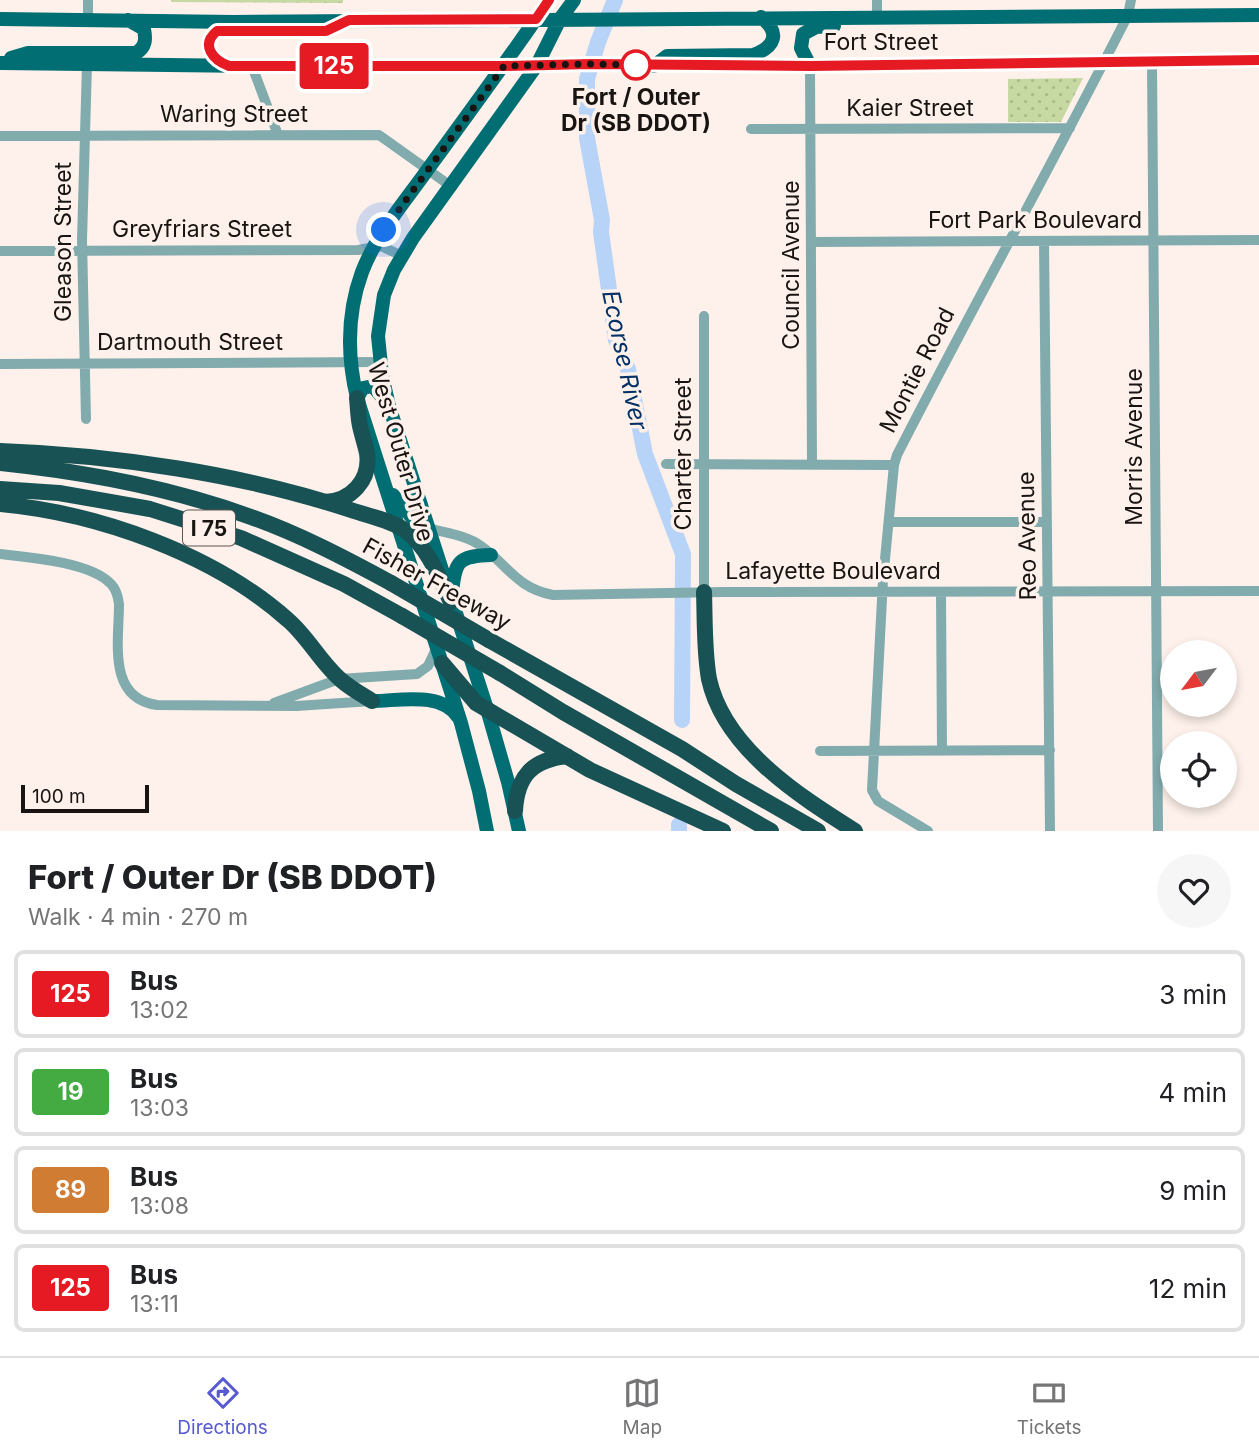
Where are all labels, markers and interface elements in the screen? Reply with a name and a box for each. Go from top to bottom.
street label: Fort Street [824,28,939,56]
line badge: 125 [294,43,374,89]
marker: Fort / Outer Dr (SB DDOT) [621,50,651,80]
text: 125 [314,51,354,80]
place label: Fort / Outer Dr (SB DDOT) [561,83,711,137]
street label: Kaier Street [846,94,974,122]
street label: Waring Street [160,100,309,128]
street label: Gleason Street [49,161,77,322]
street label: Council Avenue [777,180,805,350]
street label: Fort Park Boulevard [928,206,1142,234]
your location [366,212,401,247]
street label: Greyfriars Street [112,215,292,243]
water label: Ecorse River [596,288,654,433]
street label: Montie Road [874,303,960,437]
street label: Dartmouth Street [97,328,284,356]
street label: West Outer Drive [362,359,440,545]
street label: Morris Avenue [1120,368,1148,526]
street label: Charter Street [669,377,697,531]
street label: Reo Avenue [1012,471,1042,601]
road number: I 75 [183,510,235,546]
street label: Fisher Freeway [358,532,516,636]
street label: Lafayette Boulevard [725,557,941,585]
north arrow [1160,640,1237,718]
map controls [1160,640,1237,808]
button: locate [1160,731,1237,808]
scale bar [21,782,149,814]
text: 100 m [32,785,86,808]
button: heart [1157,854,1231,928]
text: Fort / Outer Dr (SB DDOT) [28,857,437,897]
text: Walk · 4 min · 270 m [28,903,248,931]
text: Bus [130,965,178,996]
text: 125 [50,979,91,1008]
text: 3 min [1159,979,1227,1010]
text: 13:02 [130,996,189,1024]
text: Bus [130,1063,178,1094]
text: 19 [58,1077,83,1106]
text: 4 min [1158,1077,1227,1108]
text: 13:03 [130,1094,189,1122]
text: Bus [130,1161,178,1192]
text: 89 [55,1175,86,1204]
text: 9 min [1159,1175,1227,1206]
text: 13:08 [130,1192,189,1220]
text: Bus [130,1259,178,1290]
text: 125 [50,1273,91,1302]
text: 12 min [1149,1273,1227,1304]
text: 13:11 [130,1290,179,1318]
tab: Directions [177,1374,268,1439]
tab: Map [623,1374,662,1439]
tab: Tickets [1017,1374,1082,1439]

